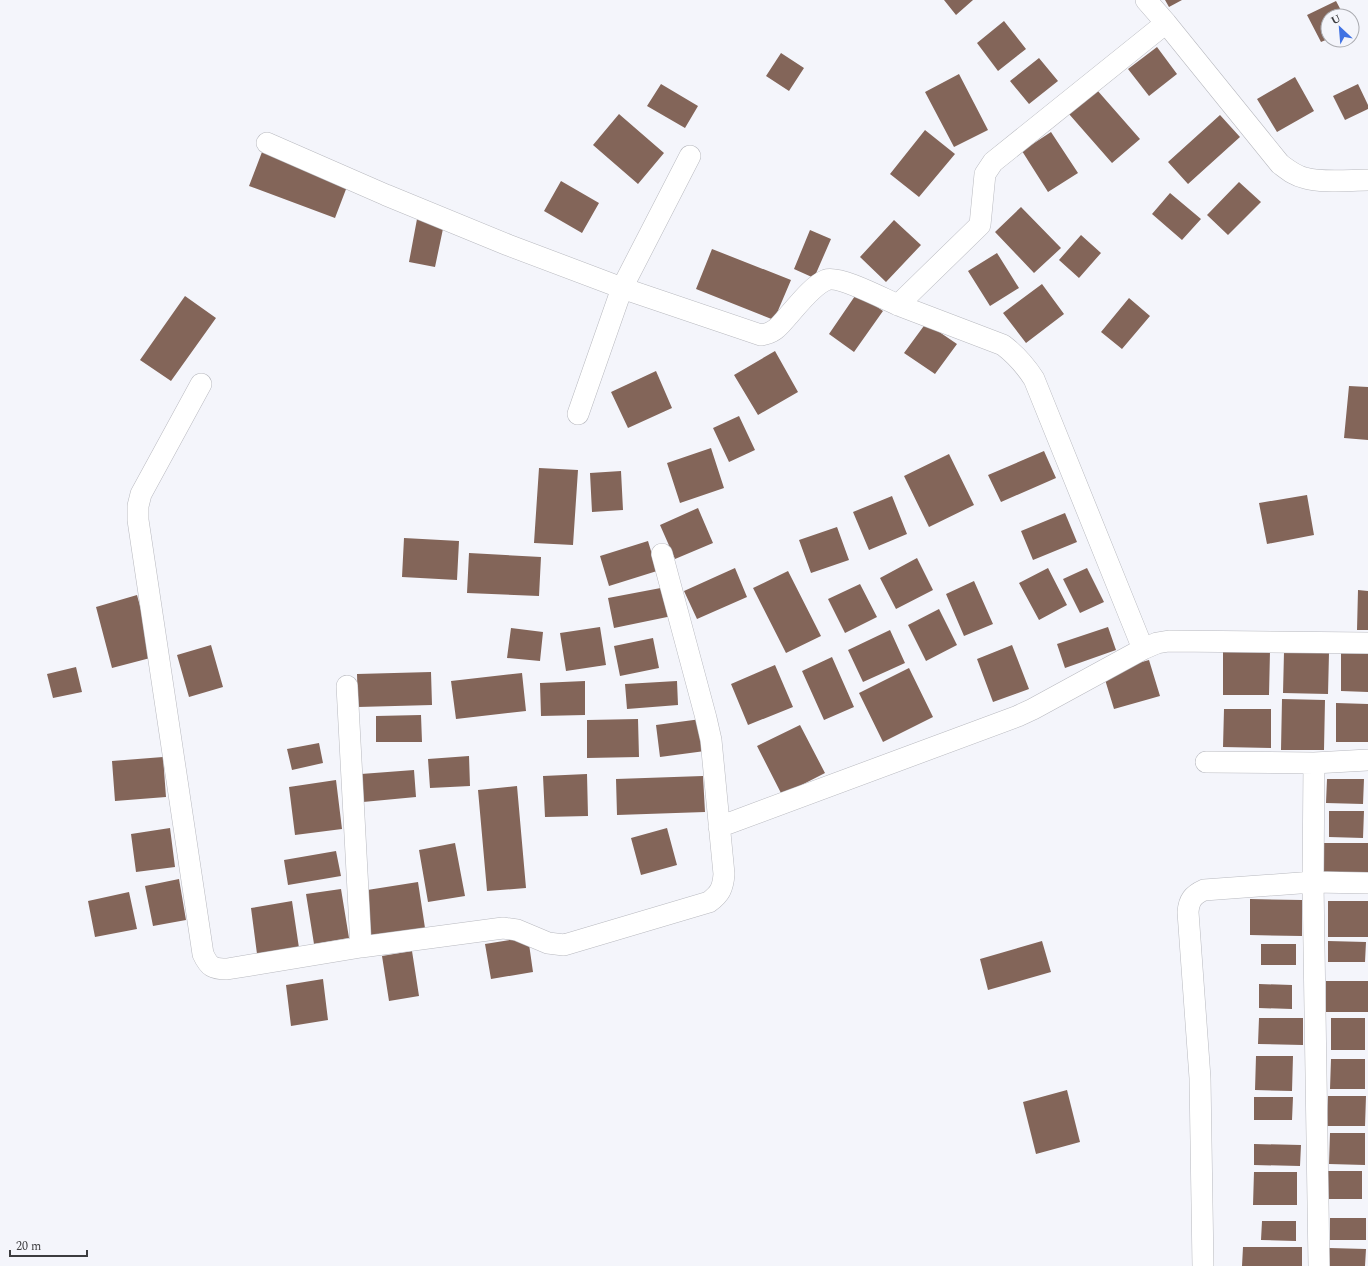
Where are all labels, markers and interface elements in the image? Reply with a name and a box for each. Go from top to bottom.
north arrow [1320,8,1360,48]
text: U [1328,10,1344,29]
scale bar [10,1232,87,1258]
text: 20 m [16,1237,41,1256]

